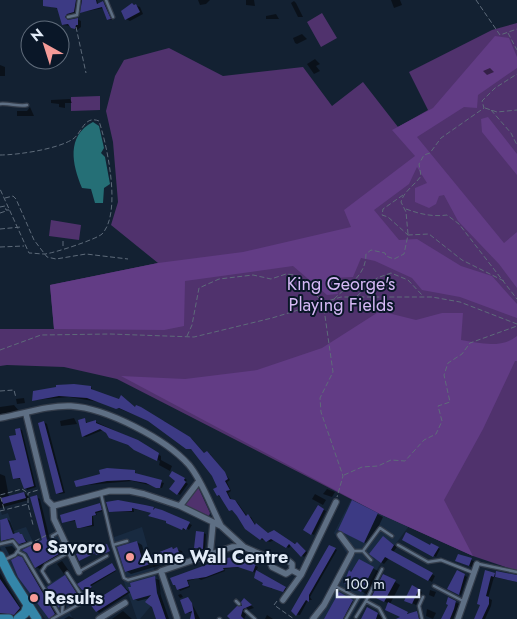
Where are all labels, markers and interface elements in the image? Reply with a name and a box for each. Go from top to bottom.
north arrow [20,20,70,70]
text: N [26,24,47,46]
park label: King George's Playing Fields [287,271,395,318]
place label: Savoro [47,534,106,560]
marker: Savoro [31,541,43,553]
place label: Anne Wall Centre [139,544,288,570]
marker: Anne Wall Centre [124,551,136,563]
scale bar [337,566,420,598]
text: 100 m [344,573,385,595]
place label: Results [44,585,103,611]
marker: Results [28,592,40,604]

